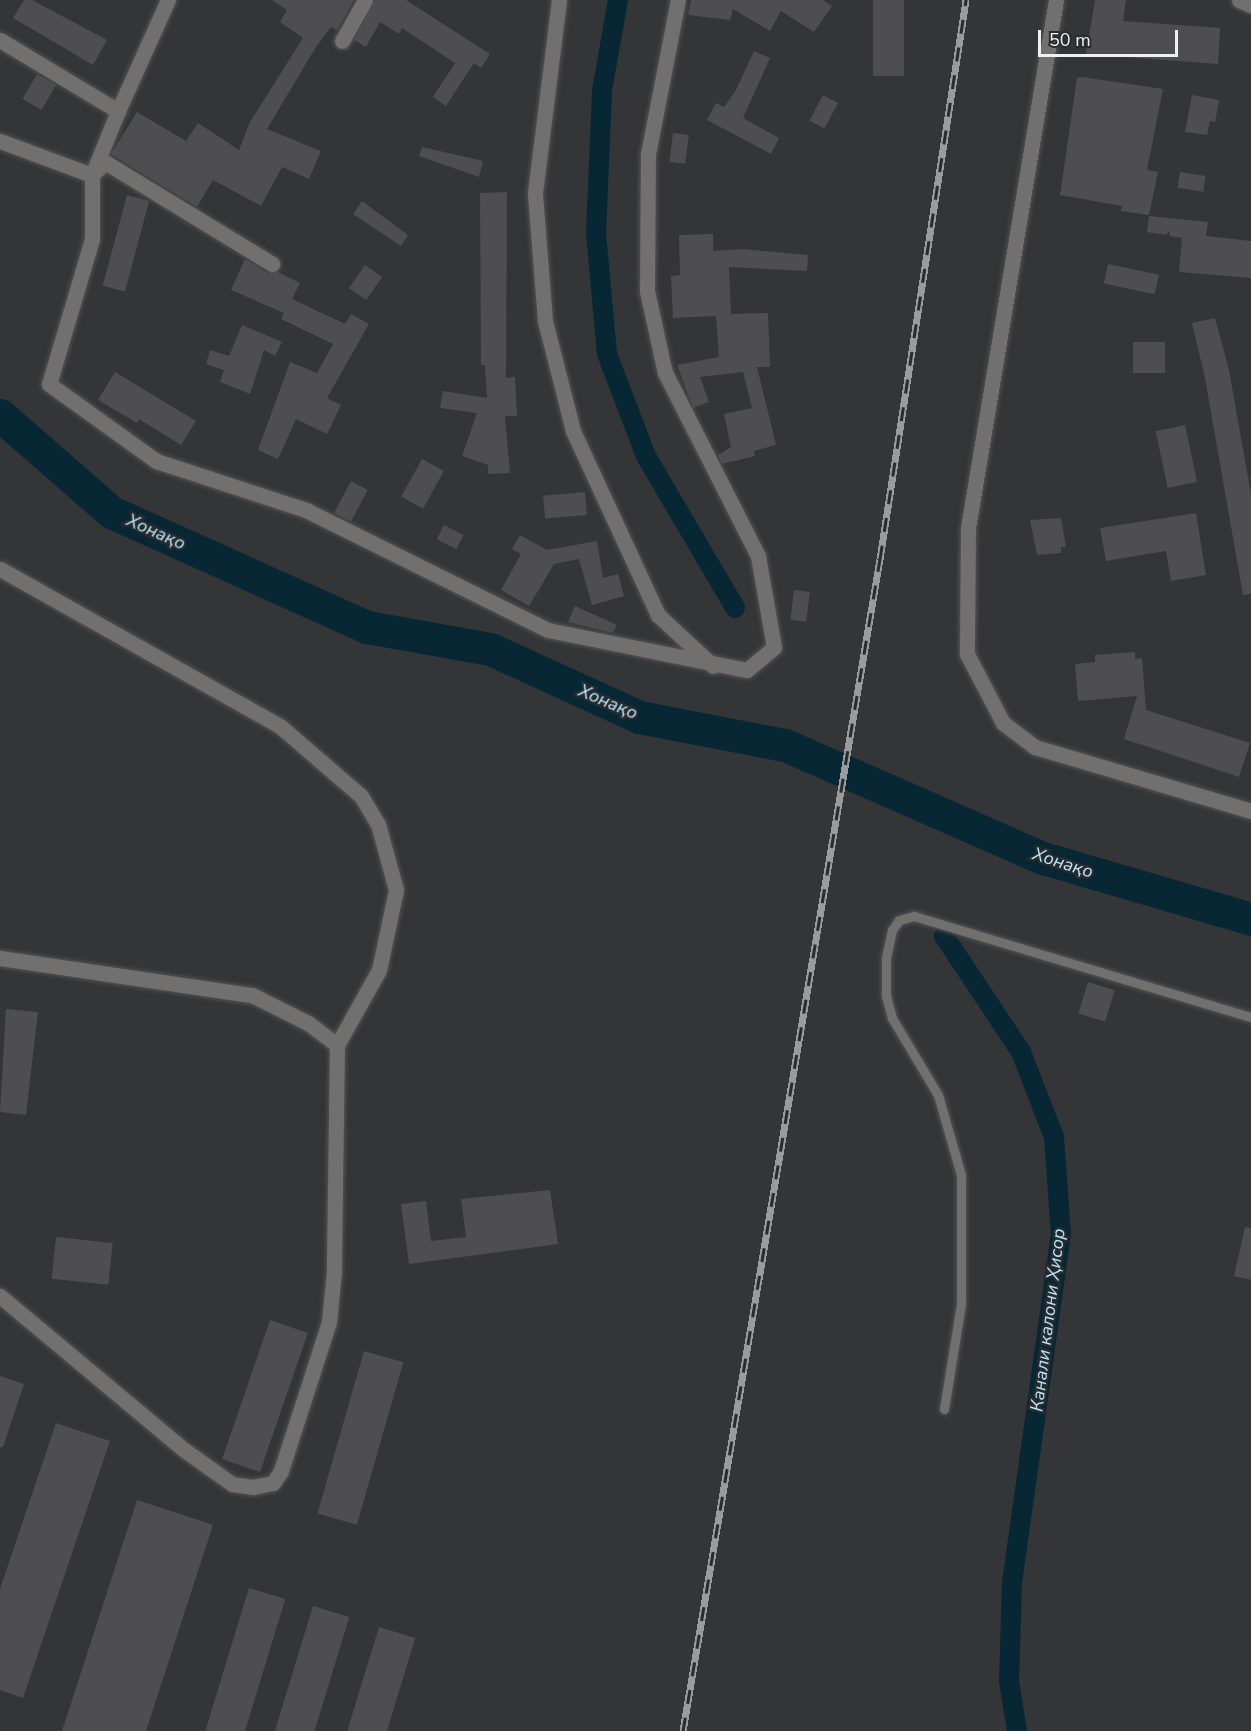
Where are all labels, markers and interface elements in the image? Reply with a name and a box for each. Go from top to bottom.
scale bar [1041,18,1180,56]
text: 50 m [1049,28,1091,52]
water label: Хонақо [123,509,189,555]
water label: Хонақо [575,680,641,724]
water label: Хонақо [1030,843,1096,883]
water label: Канали калони Ҳисор [1026,1227,1070,1413]

